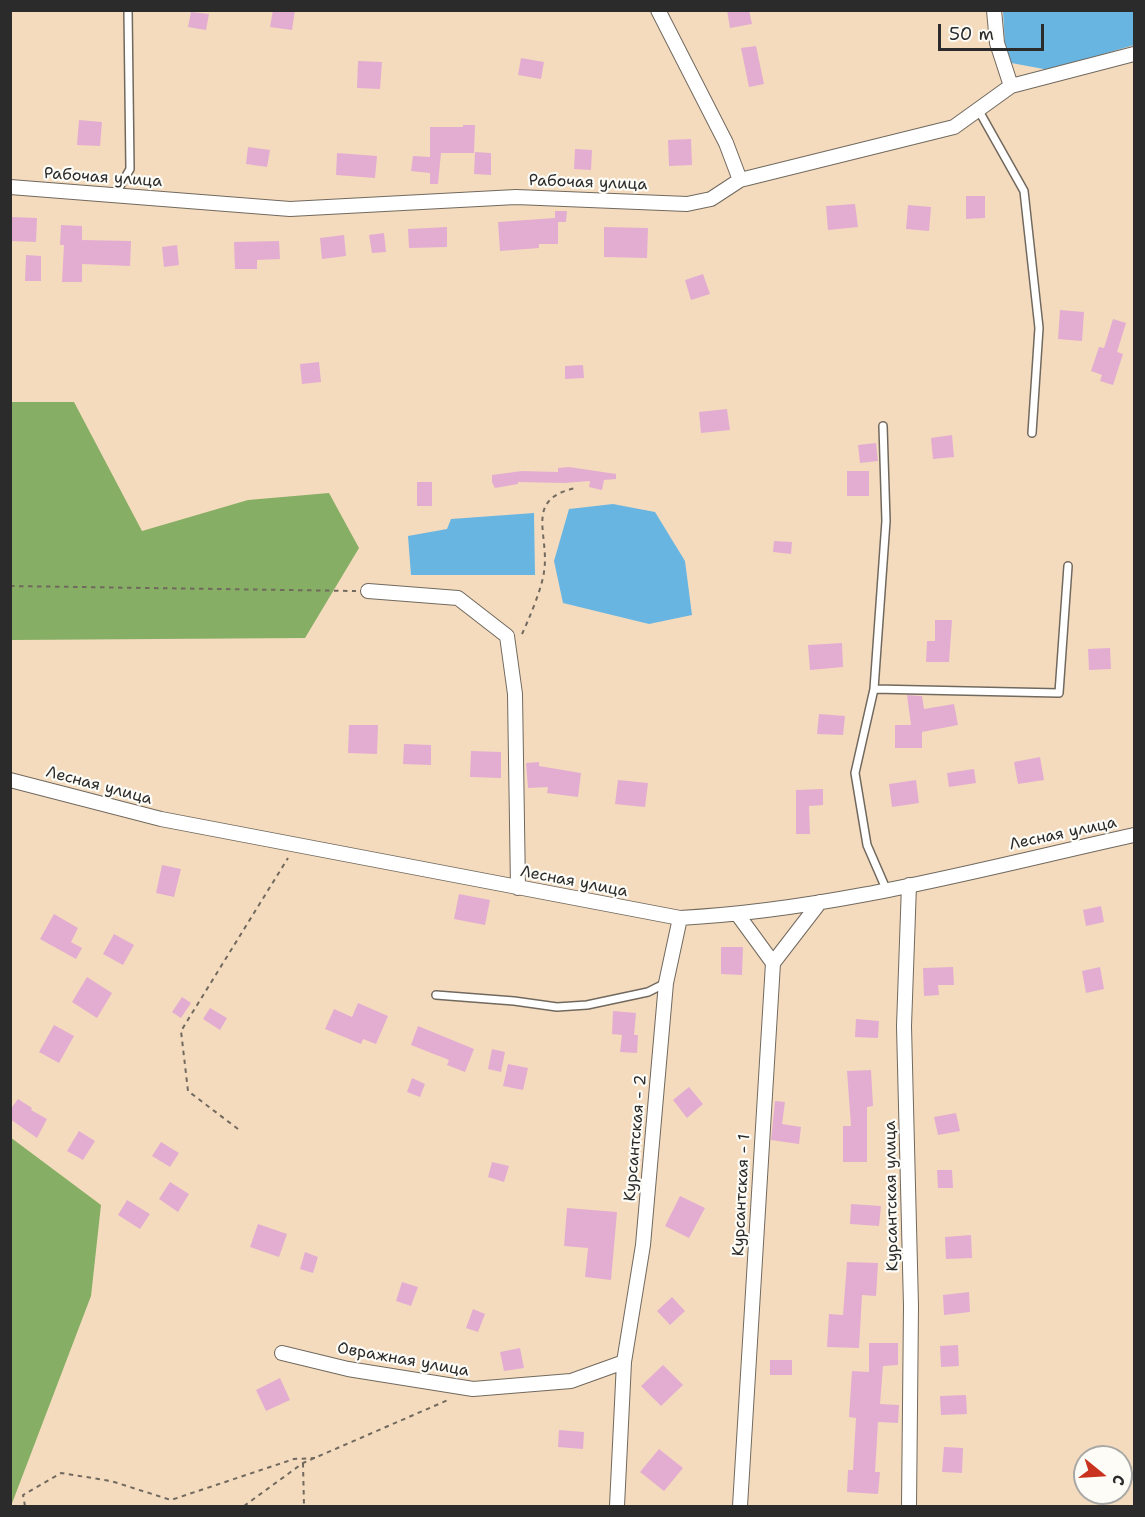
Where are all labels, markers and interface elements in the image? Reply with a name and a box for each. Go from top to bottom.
scale bar [941,12,1048,50]
text: 50 m [949,22,994,46]
street label: Рабочая улица [43,164,163,192]
street label: Рабочая улица [528,171,648,195]
street label: Лесная улица [44,763,154,809]
street label: Лесная улица [1008,813,1118,855]
street label: Лесная улица [519,862,629,902]
street label: Курсантская - 2 [621,1074,651,1202]
street label: Курсантская улица [881,1120,903,1272]
street label: Курсантская - 1 [729,1133,755,1257]
street label: Овражная улица [336,1339,470,1381]
north arrow [1073,1445,1133,1505]
text: С [1107,1472,1130,1488]

